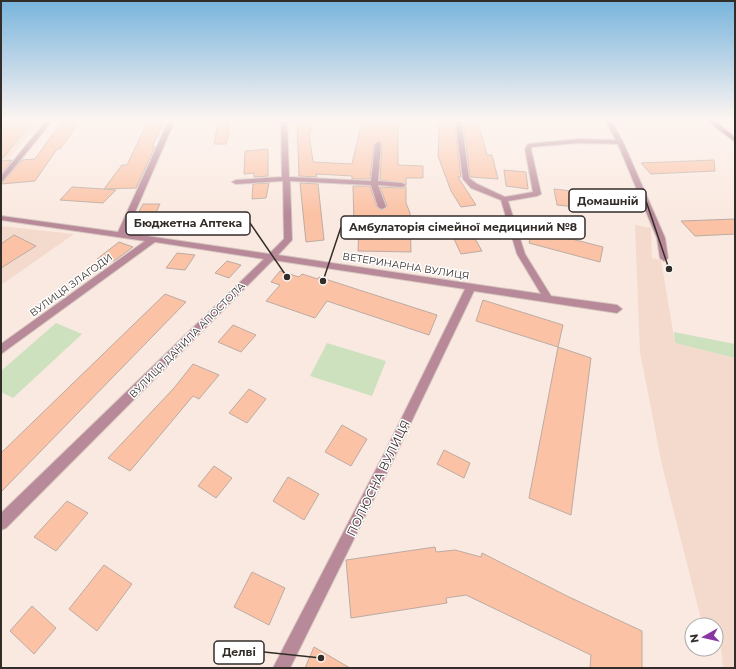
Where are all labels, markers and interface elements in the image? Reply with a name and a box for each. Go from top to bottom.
callout: Домашній [569,189,646,212]
text: Домашній [577,194,639,208]
callout: Бюджетна Аптека [126,212,250,235]
text: Бюджетна Аптека [134,216,242,230]
callout: Амбулаторія сімейної медициний №8 [341,216,585,239]
text: Амбулаторія сімейної медициний №8 [349,220,577,234]
street label: ВЕТЕРИНАРНА ВУЛИЦЯ [342,250,470,282]
street label: ВУЛИЦЯ ЗЛАГОДИ [27,251,115,319]
street label: ВУЛИЦЯ ДАНИЛА АПОСТОЛА [126,279,248,401]
street label: ПОЛЮСНА ВУЛИЦЯ [343,417,413,539]
north arrow [684,617,724,657]
text: N [687,633,702,644]
callout: Делві [214,641,264,664]
text: Делві [222,645,256,659]

